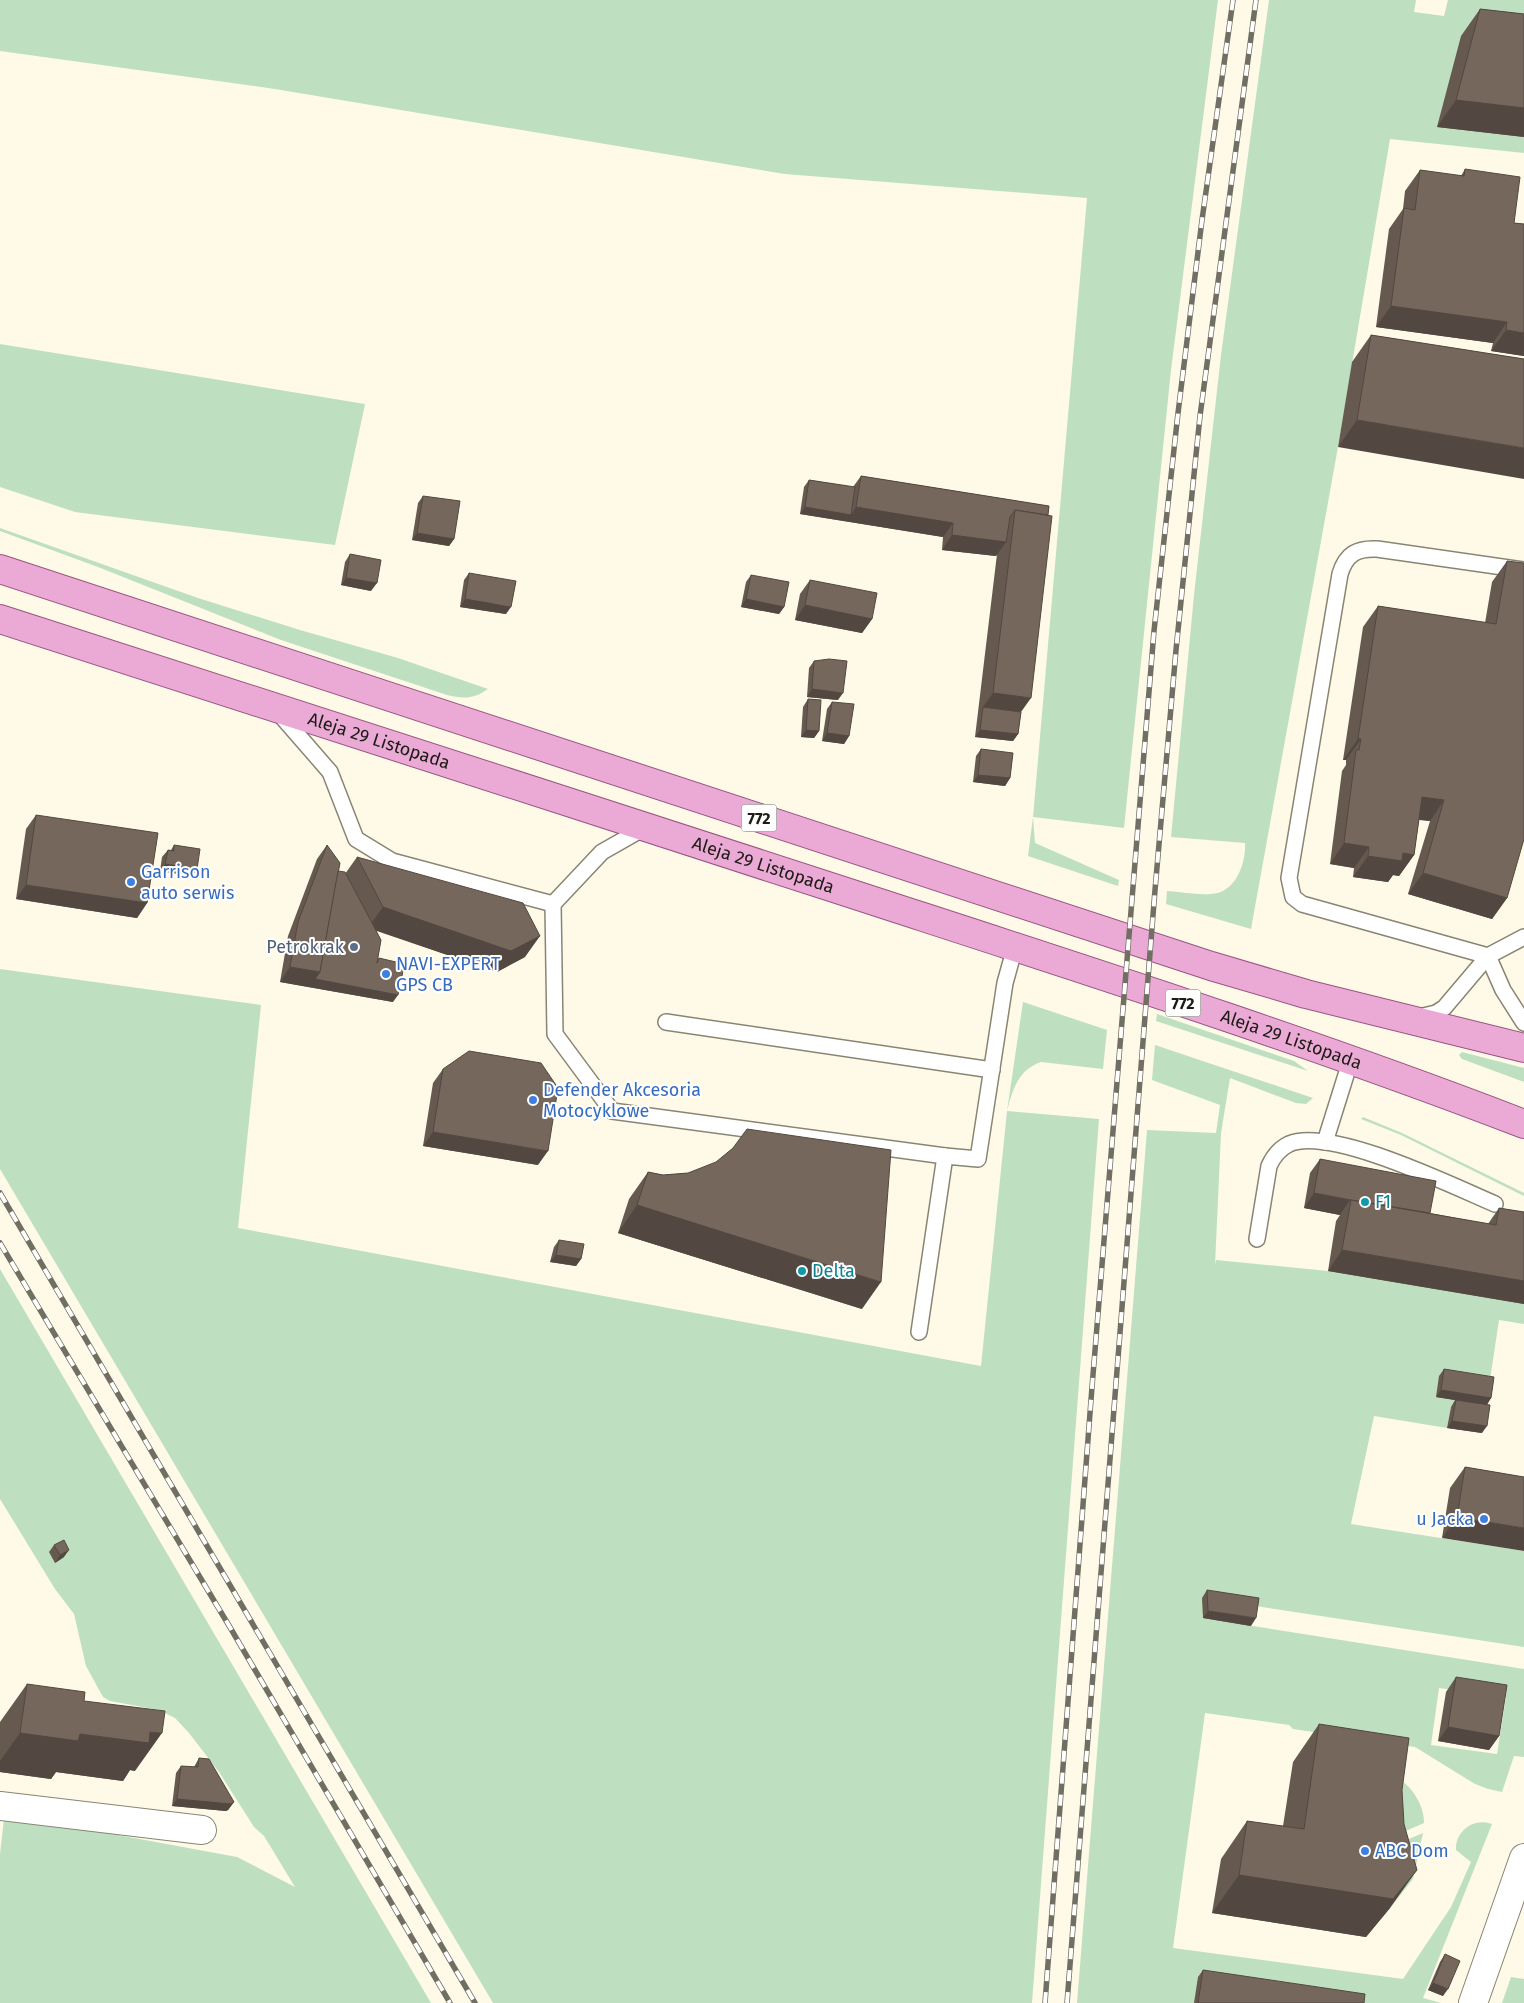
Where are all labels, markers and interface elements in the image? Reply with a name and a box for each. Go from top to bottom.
street label: Aleja 29 Listopada [305,708,453,774]
road number: 772 [742,804,776,831]
street label: Aleja 29 Listopada [689,832,837,898]
place label: Garrison auto serwis [141,861,234,904]
marker: Garrison auto serwis [125,876,137,888]
place label: Petrokrak [266,936,345,958]
marker: Petrokrak [348,941,360,953]
place label: NAVI-EXPERT GPS CB [396,953,501,996]
marker: NAVI-EXPERT GPS CB [380,968,392,980]
road number: 772 [1166,990,1200,1016]
street label: Aleja 29 Listopada [1218,1005,1365,1074]
place label: Defender Akcesoria Motocyklowe [543,1079,701,1122]
marker: Defender Akcesoria Motocyklowe [527,1094,539,1106]
place label: F1 [1375,1191,1391,1213]
marker: F1 [1359,1196,1371,1208]
place label: Delta [812,1260,855,1282]
marker: Delta [796,1265,808,1277]
place label: u Jacka [1416,1508,1474,1530]
marker: u Jacka [1478,1513,1490,1525]
place label: ABC Dom [1375,1840,1449,1862]
marker: ABC Dom [1359,1845,1371,1857]

